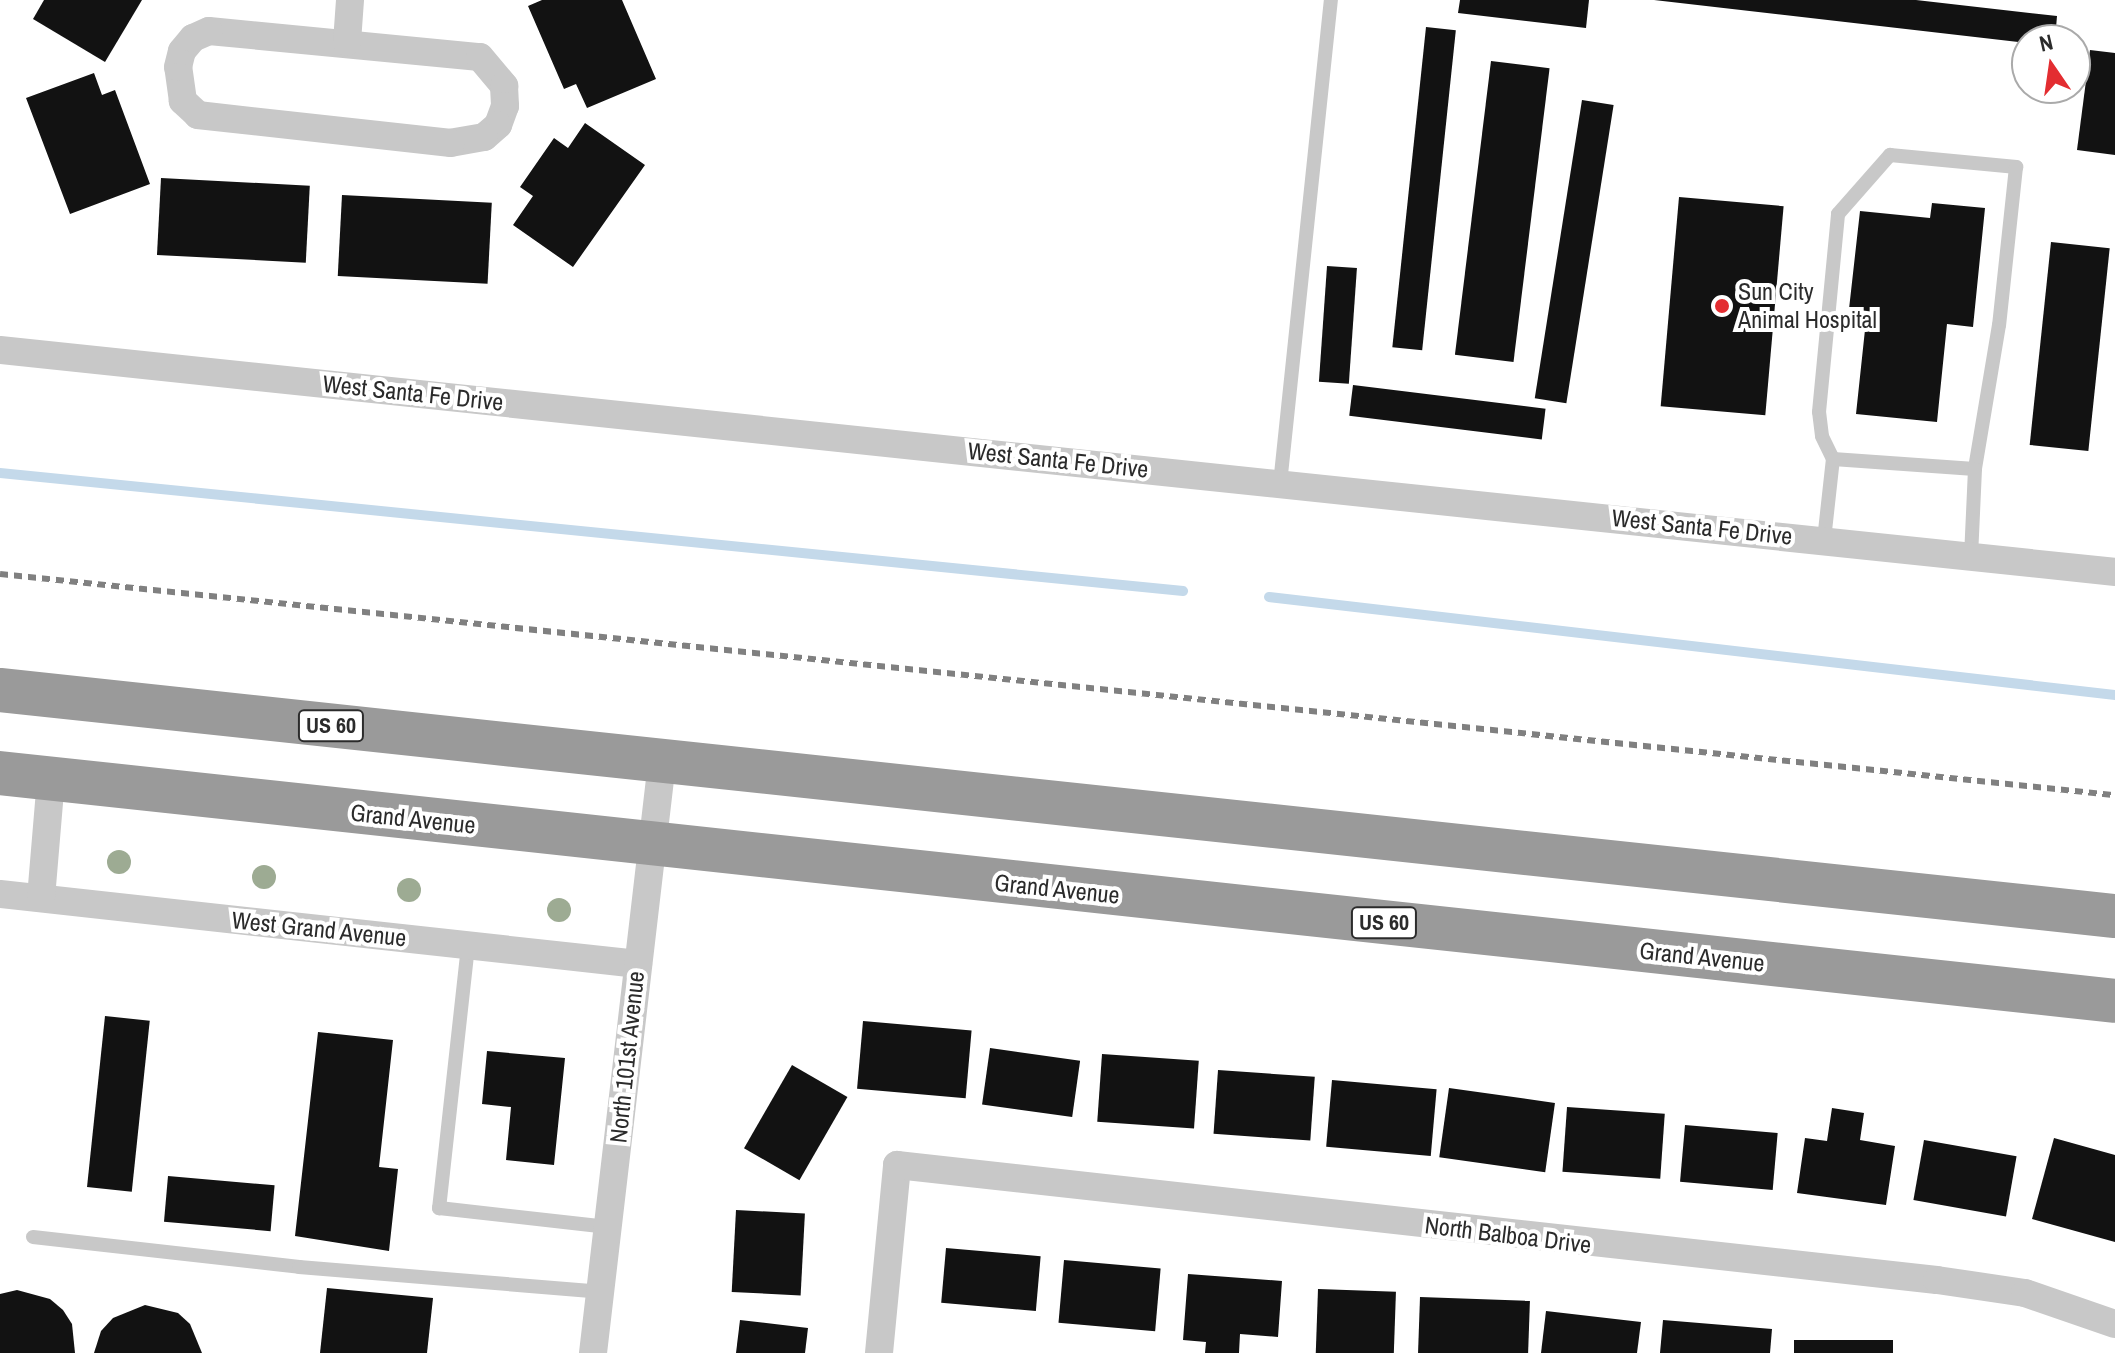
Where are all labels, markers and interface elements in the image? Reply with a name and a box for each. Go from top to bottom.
north arrow [2011,24,2091,104]
text: N [2036,26,2056,59]
place label: Sun City Animal Hospital [1738,278,1877,334]
marker: Sun City Animal Hospital [1713,297,1731,315]
street label: West Santa Fe Drive [321,369,505,417]
street label: West Santa Fe Drive [966,436,1150,484]
street label: West Santa Fe Drive [1610,503,1794,551]
road number: US 60 [297,708,365,744]
street label: Grand Avenue [349,798,477,840]
street label: Grand Avenue [993,868,1121,910]
street label: West Grand Avenue [230,905,408,953]
road number: US 60 [1350,905,1418,941]
street label: Grand Avenue [1638,936,1766,978]
street label: North 101st Avenue [604,969,650,1145]
street label: North Balboa Drive [1423,1211,1593,1259]

